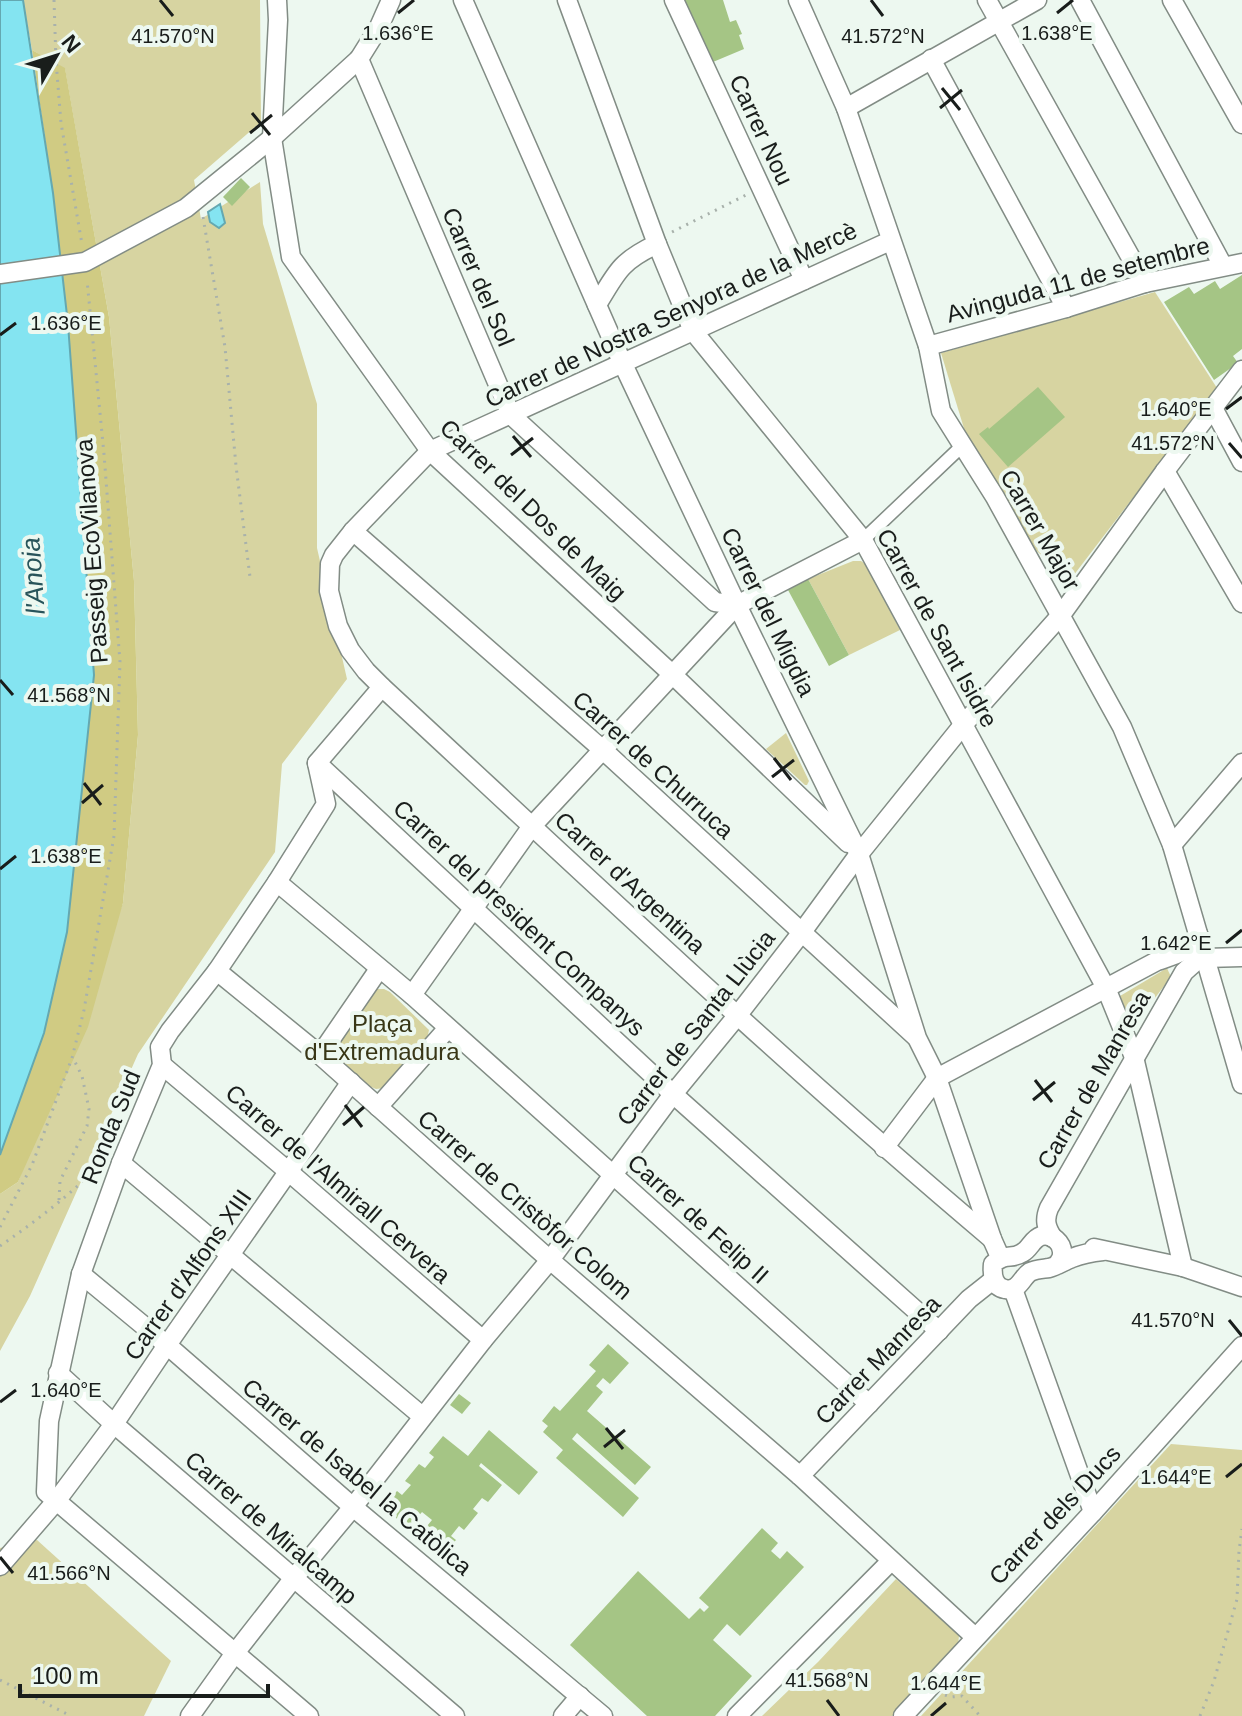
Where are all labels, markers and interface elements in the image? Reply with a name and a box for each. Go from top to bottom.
north arrow [16,16,96,96]
text: 1.636°E [362,22,434,44]
text: 1.638°E [1021,22,1093,44]
text: 41.570°N [131,25,215,47]
text: 41.572°N [841,25,925,47]
text: N [56,30,86,58]
street label: Carrer Nou [724,70,799,189]
street label: Carrer del Sol [437,203,520,350]
street label: Carrer de Nostra Senyora de la Mercè [481,216,861,413]
street label: Avinguda 11 de setembre [943,231,1212,328]
text: 1.636°E [30,312,102,334]
text: 1.640°E [1140,398,1212,420]
street label: Carrer del Dos de Maig [435,414,632,606]
text: 41.572°N [1131,432,1215,454]
street label: Passeig EcoVilanova [70,437,113,664]
street label: Carrer Major [995,465,1086,595]
street label: Carrer del Migdia [716,523,821,701]
street label: Carrer de Sant Isidre [872,524,1003,732]
water label: l'Anoia [15,536,51,616]
text: 41.568°N [27,684,111,706]
street label: Carrer de Churruca [567,685,740,844]
street label: Carrer del president Companys [388,794,650,1041]
street label: Carrer d'Argentina [550,806,711,960]
text: 1.638°E [30,845,102,867]
street label: Carrer de Santa Llùcia [611,924,781,1131]
text: 1.642°E [1140,932,1212,954]
street label: Carrer de Manresa [1032,985,1156,1174]
park label: Plaça d'Extremadura [304,1010,460,1065]
street label: Ronda Sud [76,1066,146,1188]
street label: Carrer de l'Almirall Cervera [221,1079,457,1289]
street label: Carrer de Cristòfor Colom [413,1104,638,1305]
street label: Carrer de Felip II [622,1148,774,1289]
street label: Carrer d'Alfons XIII [119,1184,257,1365]
street label: Carrer Manresa [810,1289,946,1429]
text: 41.570°N [1131,1309,1215,1331]
street label: Carrer de Isabel la Catòlica [237,1373,478,1581]
text: 1.640°E [30,1379,102,1401]
street label: Carrer dels Ducs [983,1440,1126,1590]
street label: Carrer de Miralcamp [180,1446,363,1610]
text: 1.644°E [1140,1466,1212,1488]
text: 41.566°N [27,1562,111,1584]
scale bar [20,1648,268,1698]
text: 100 m [32,1662,99,1689]
text: 41.568°N [785,1669,869,1691]
text: 1.644°E [910,1672,982,1694]

